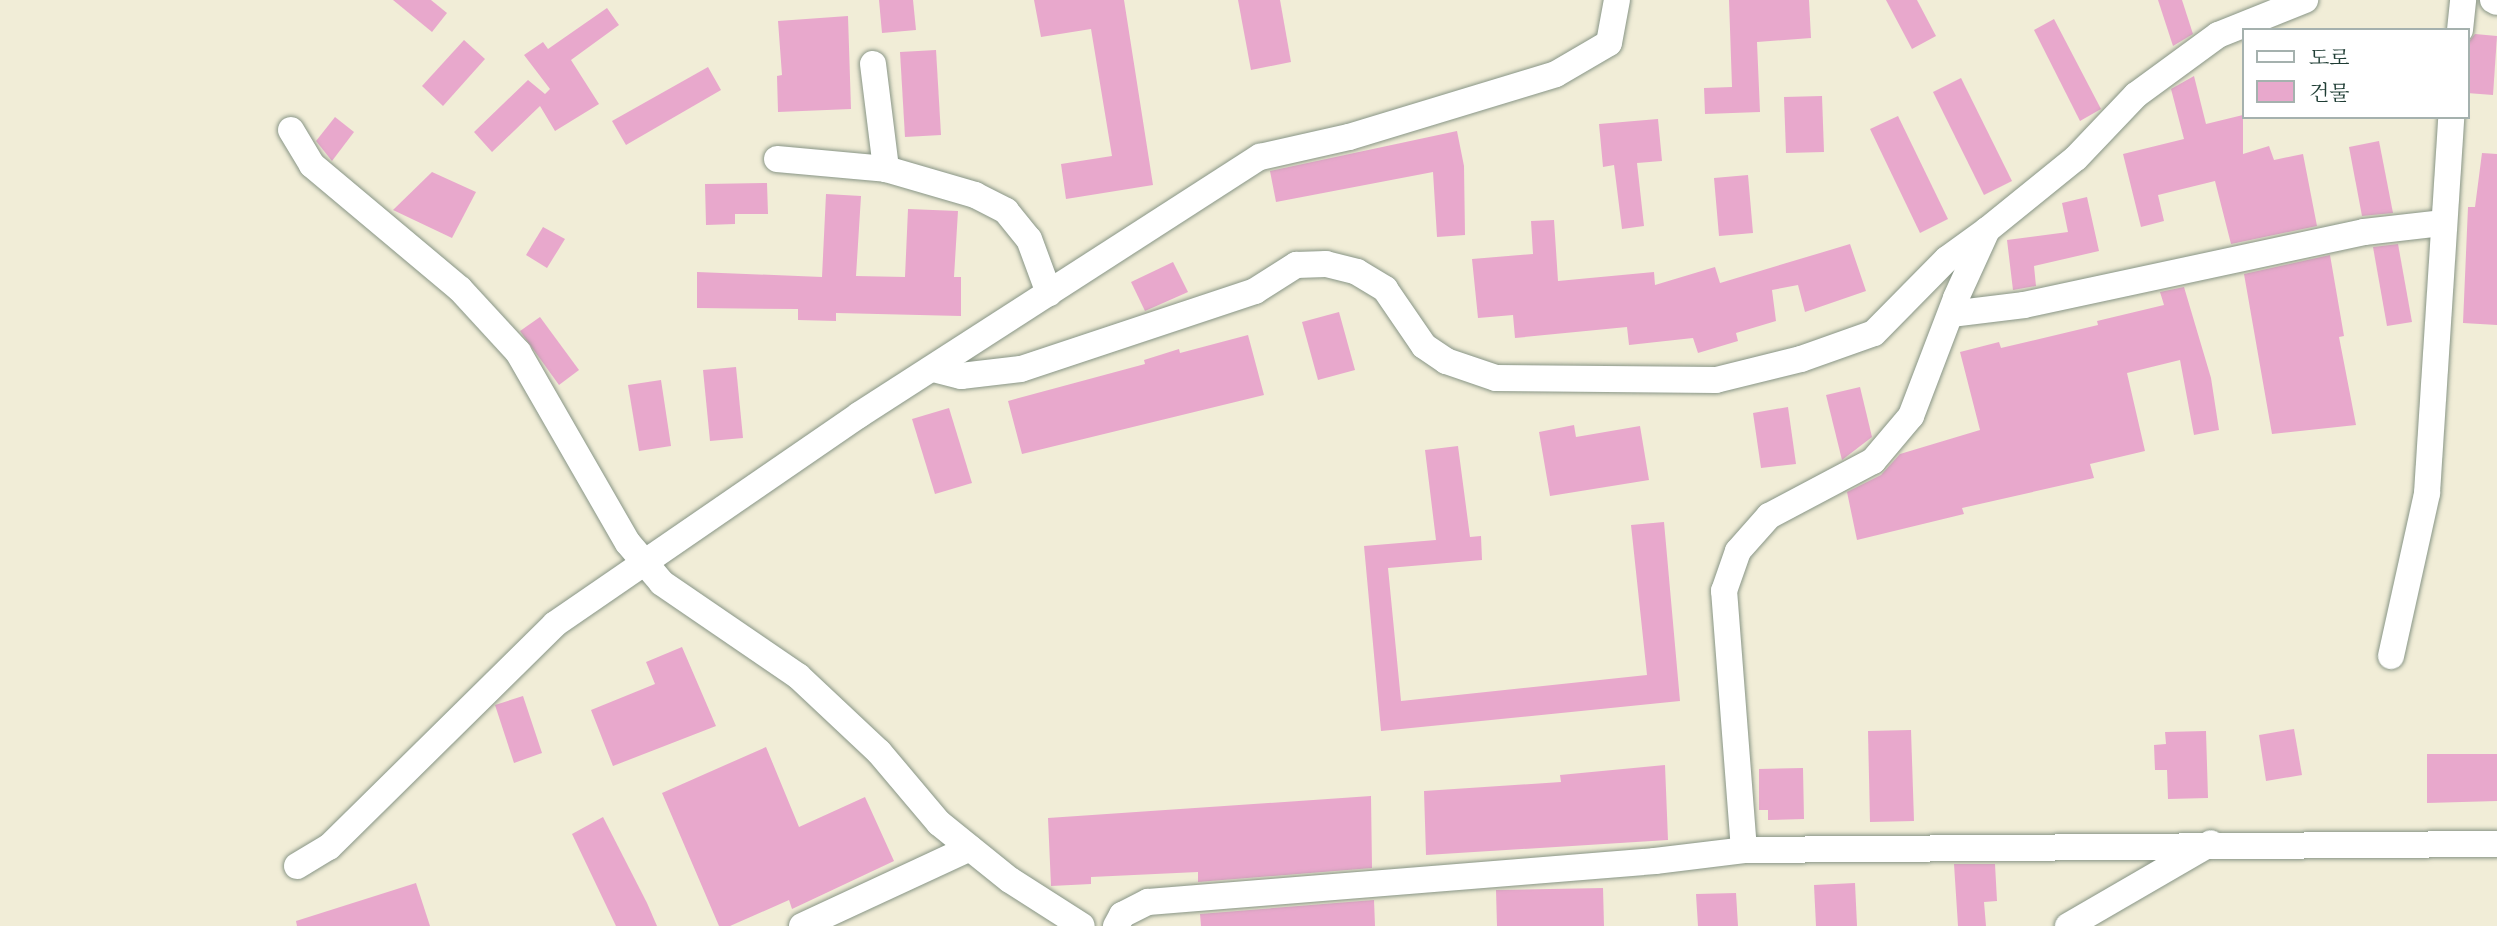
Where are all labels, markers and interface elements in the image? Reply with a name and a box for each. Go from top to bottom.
legend [2242,28,2469,119]
text: 도로 [2309,46,2350,72]
text: 건물 [2309,81,2350,107]

